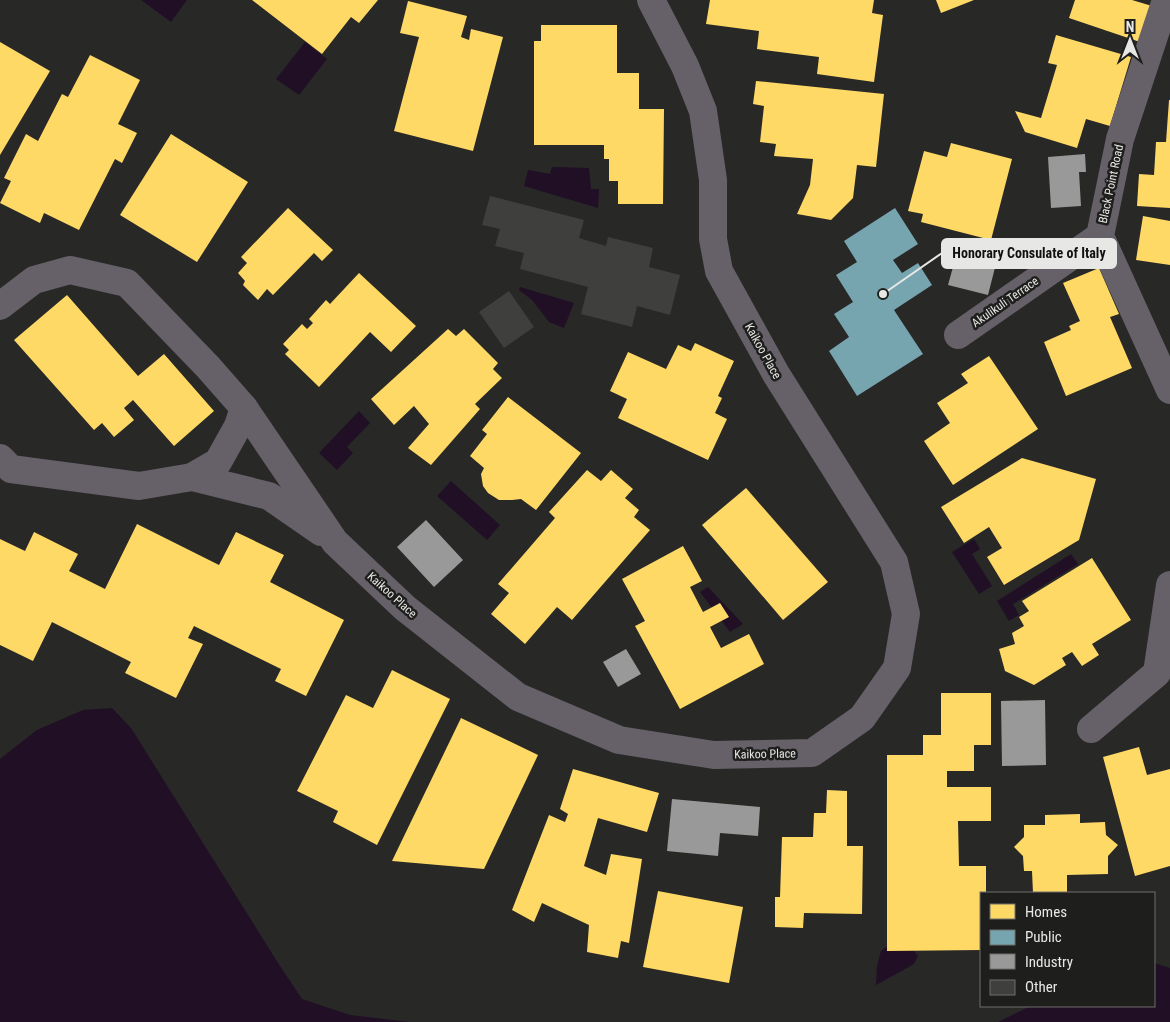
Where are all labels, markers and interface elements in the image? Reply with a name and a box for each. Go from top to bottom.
north arrow [1105,15,1155,65]
text: N [1126,19,1134,35]
street label: Black Point Road [1096,143,1126,225]
callout: Honorary Consulate of Italy [942,239,1116,268]
text: Honorary Consulate of Italy [952,245,1106,261]
street label: Akulikuli Terrace [969,274,1041,330]
street label: Kaikoo Place [742,321,784,382]
street label: Kaikoo Place [364,569,420,621]
street label: Kaikoo Place [734,746,796,762]
legend [980,892,1155,1007]
text: Homes [1025,903,1067,921]
text: Public [1025,928,1062,946]
text: Industry [1025,953,1073,971]
text: Other [1025,978,1058,996]

